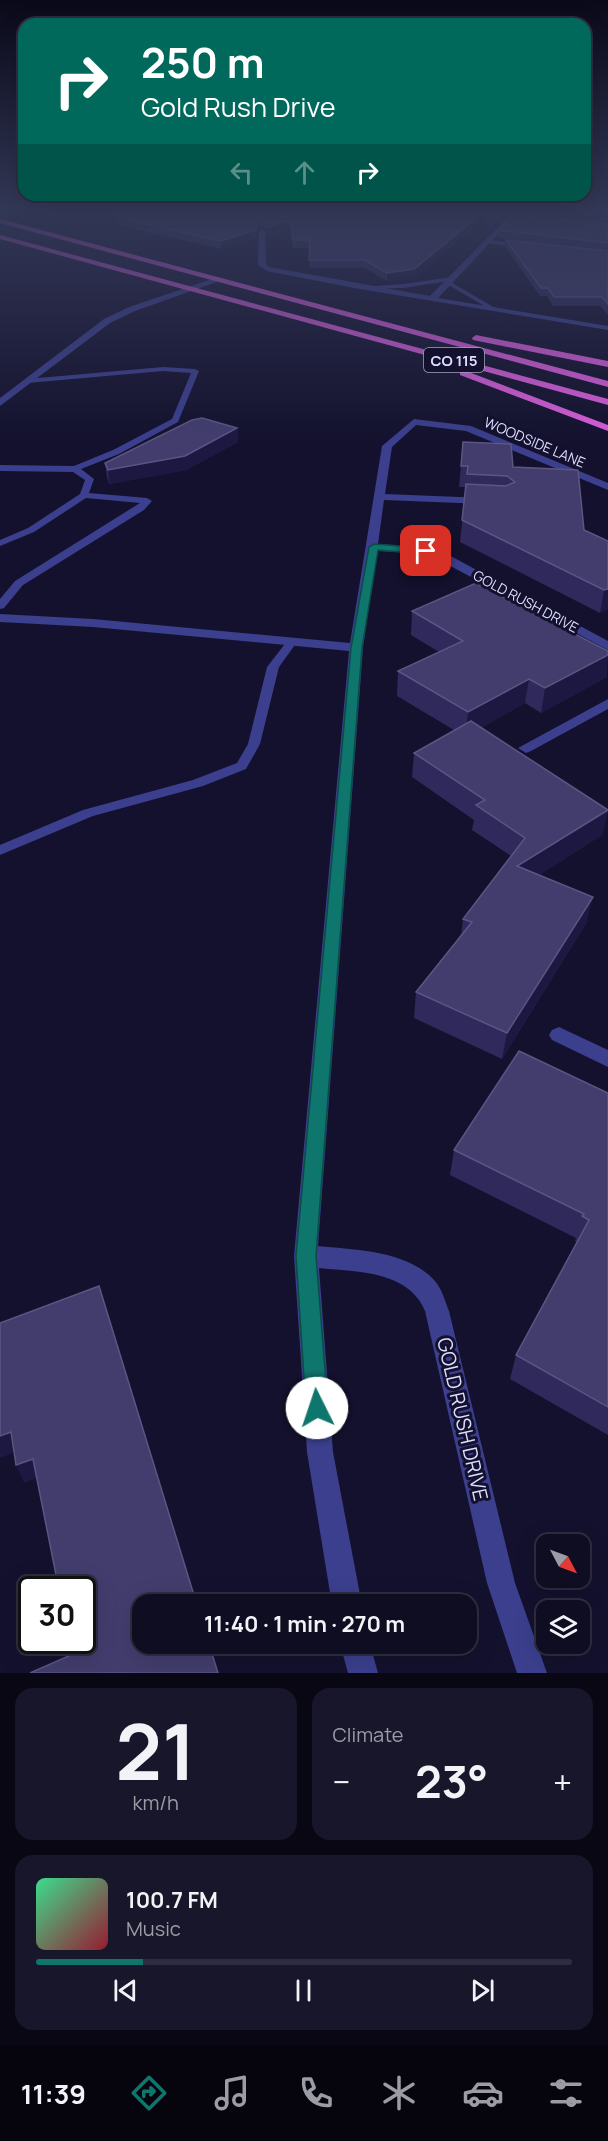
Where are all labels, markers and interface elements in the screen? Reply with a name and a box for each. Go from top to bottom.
text: 250 m [141,33,264,91]
icon: right [42,42,120,120]
text: Gold Rush Drive [141,88,336,125]
icon: left [225,156,258,189]
icon: ahead [288,156,321,189]
icon: right [351,156,384,189]
road number: CO 115 [424,348,484,372]
street label: WOODSIDE LANE [482,412,588,472]
pin [400,525,451,576]
icon: arrive [409,534,442,567]
street label: GOLD RUSH DRIVE [470,565,582,637]
street label: GOLD RUSH DRIVE [431,1335,495,1503]
position arrow [285,1376,349,1440]
north arrow [536,1534,590,1588]
map controls [536,1534,590,1654]
speed limit sign: 30 [18,1576,96,1654]
button: layers [536,1600,590,1654]
text: 11:40 · 1 min · 270 m [204,1609,405,1639]
text: 21 [115,1697,196,1803]
text: Climate [333,1721,404,1748]
text: 23° [415,1750,488,1812]
text: − [333,1759,350,1804]
text: + [553,1759,572,1804]
text: km/h [132,1789,179,1816]
text: 100.7 FM [126,1885,218,1915]
text: Music [126,1915,181,1942]
icon: previous [109,1974,142,2007]
icon: pause [287,1974,320,2007]
icon: next [466,1974,499,2007]
icon: directions [128,2072,170,2114]
icon: music [211,2072,253,2114]
icon: phone [295,2072,337,2114]
icon: climate [378,2072,420,2114]
icon: car [462,2072,504,2114]
icon: filters [545,2072,587,2114]
text: 11:39 [21,2075,86,2112]

